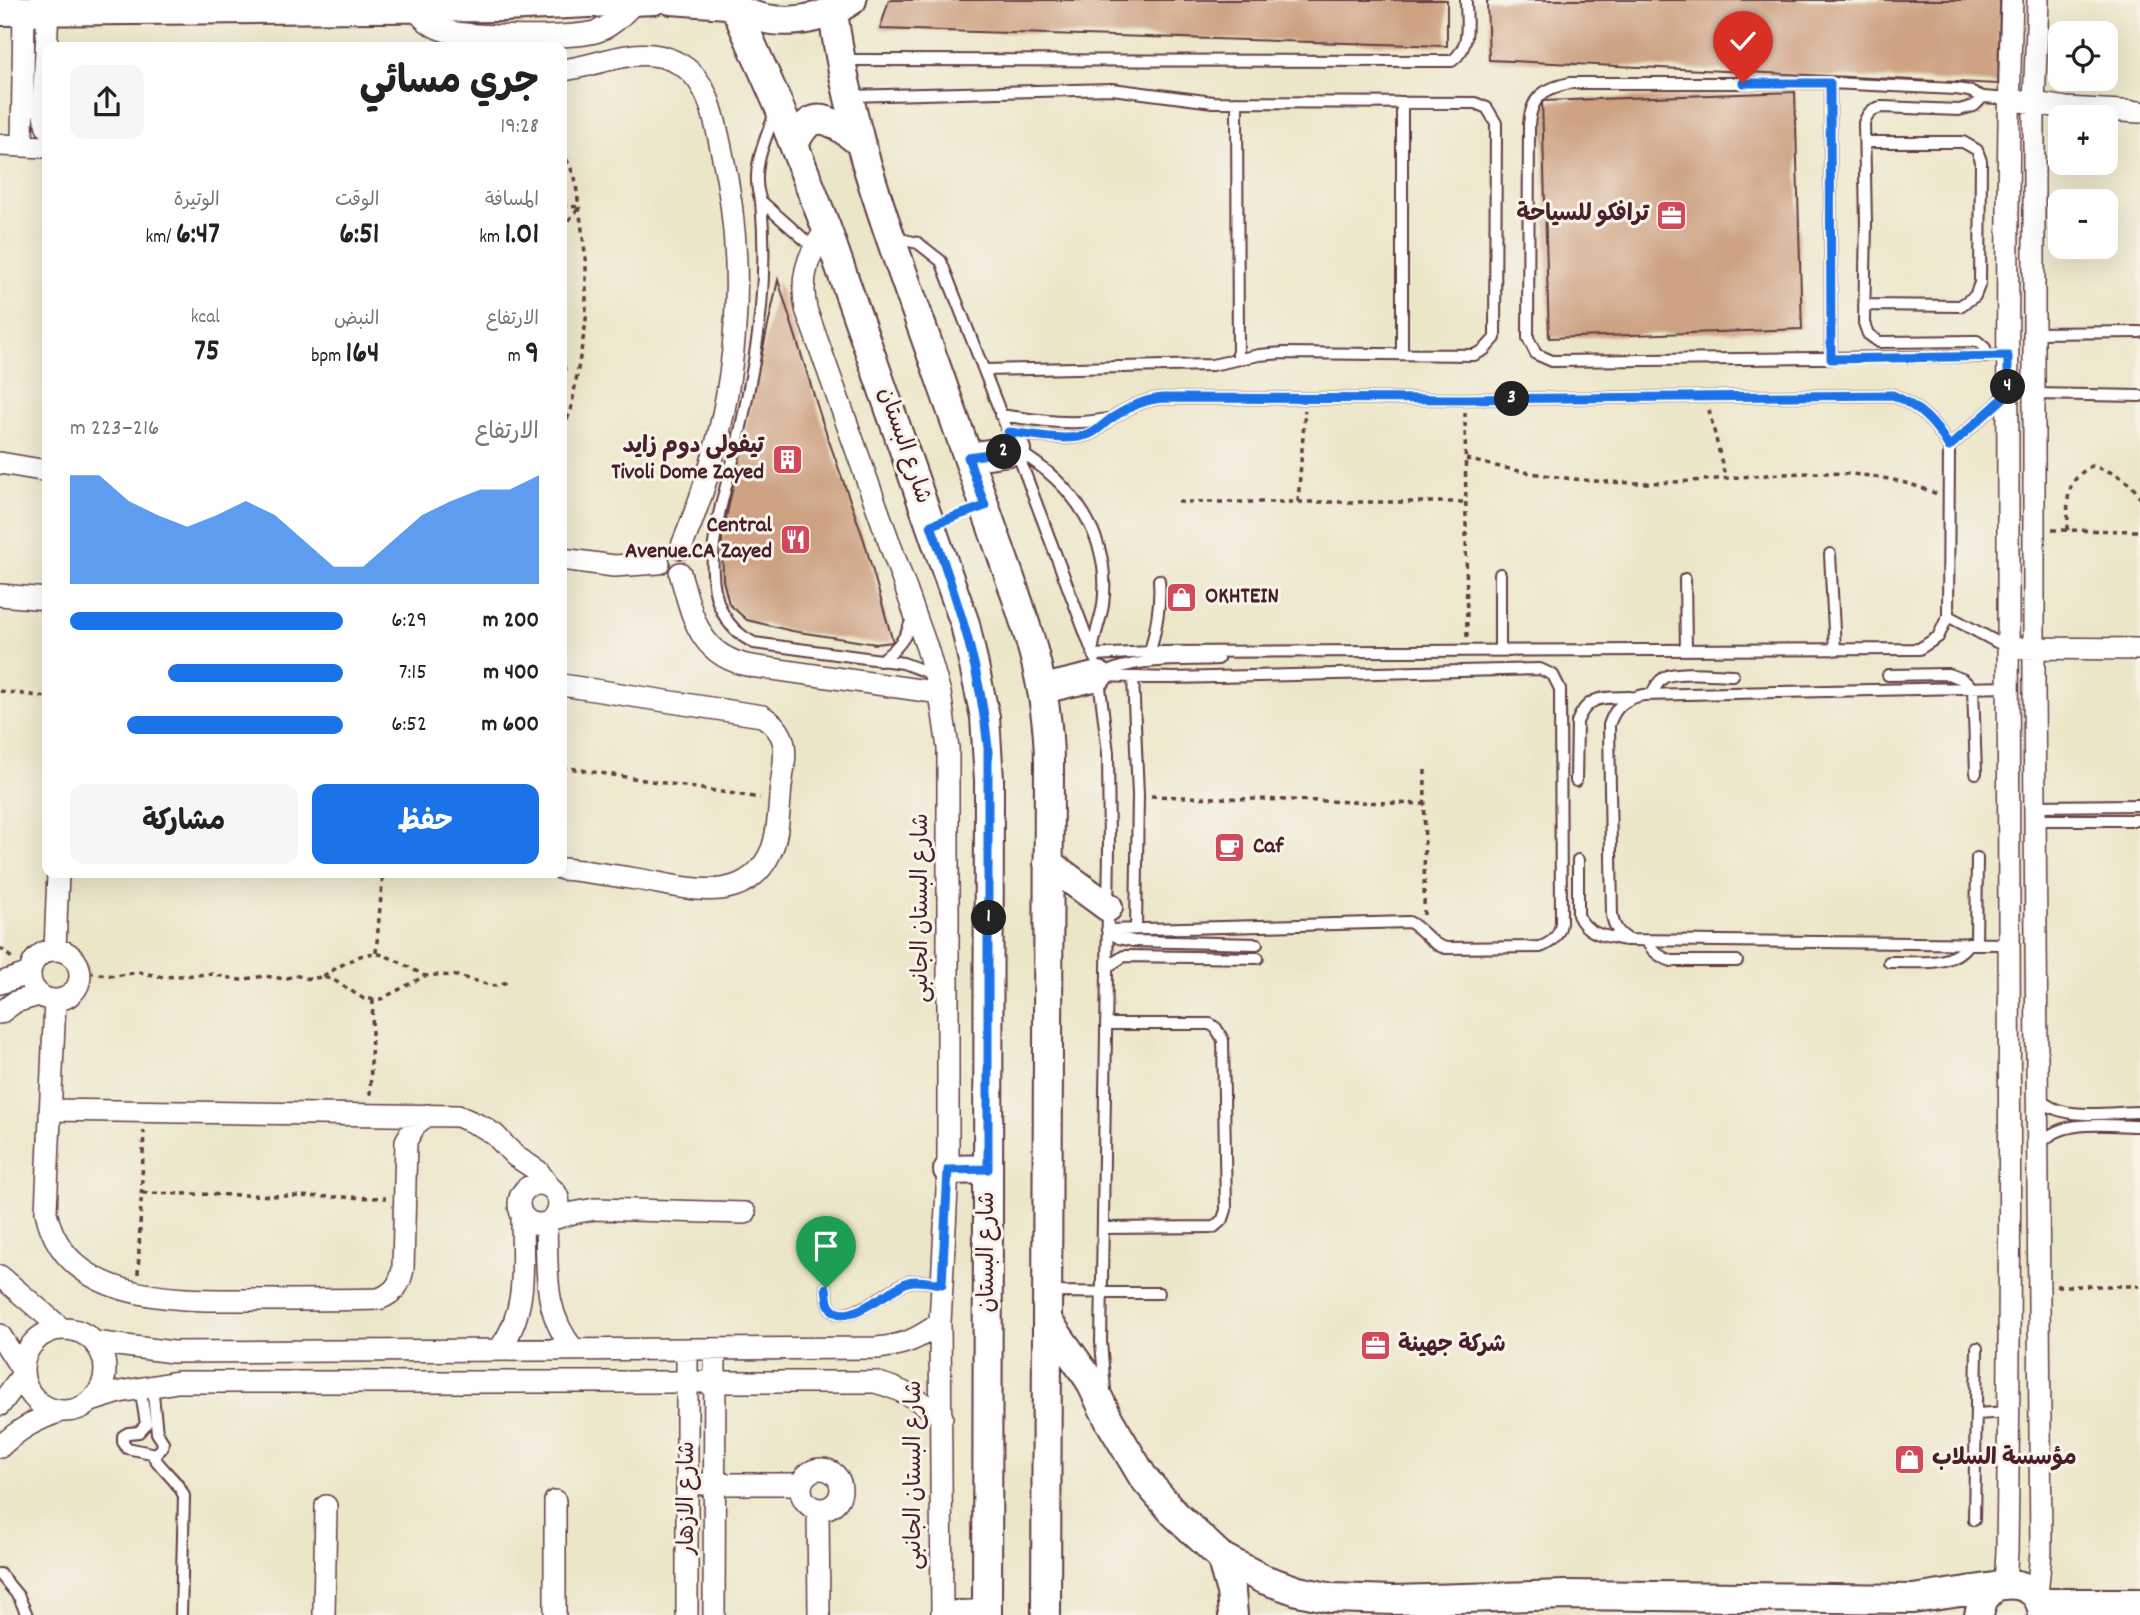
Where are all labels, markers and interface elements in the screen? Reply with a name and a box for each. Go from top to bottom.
pin [1713,11,1773,83]
map controls [2048,21,2118,259]
button: locate [2048,21,2118,91]
icon: check [1724,22,1762,60]
text: جري مسائي [360,57,539,112]
button: share [70,65,144,139]
button: + [2048,105,2118,175]
text: 19:28 [500,111,539,144]
text: الوتيرة [174,188,220,215]
text: الوقت [335,188,379,215]
text: المسافة [485,188,539,215]
button: − [2048,189,2118,259]
office icon: ترافكو للسياحة [1655,198,1689,232]
place label: ترافكو للسياحة [1517,199,1650,232]
text: 6:47 [176,215,220,258]
text: 6:51 [339,215,379,258]
text: 1.01 [505,215,539,258]
text: /km [145,225,176,252]
text: km [479,225,505,252]
text: kcal [191,305,220,332]
text: النبض [334,307,379,334]
text: الارتفاع [486,307,539,334]
text: 75 [194,332,220,375]
text: 164 [346,334,379,377]
text: 9 [525,334,539,377]
text: bpm [311,344,346,371]
text: m [508,344,525,371]
pin: 4 [1990,370,2025,404]
text: 4 [2004,373,2011,400]
pin: 3 [1494,382,1530,416]
street label: شارع البستان [868,383,938,509]
text: 3 [1507,385,1516,412]
text: 216–223 m [70,413,159,446]
text: الارتفاع [475,417,539,450]
place label: تيفولى دوم زايد Tivoli Dome Zayed [611,431,765,490]
pin: 2 [986,434,1021,470]
text: 2 [999,438,1008,465]
building icon: تيفولى دوم زايد Tivoli Dome Zayed [770,443,804,477]
place label: Central Avenue.CA Zayed [625,510,773,569]
restaurant icon: Central Avenue.CA Zayed [778,522,812,556]
shop icon: OKHTEIN [1165,580,1199,614]
place label: OKHTEIN [1205,581,1279,614]
text: 6:29 [391,605,427,638]
text: 200 m [483,605,539,638]
text: 7:15 [399,657,427,690]
text: 400 m [483,657,539,690]
text: 6:52 [391,709,427,742]
text: 600 m [482,709,539,742]
button: مشاركة [70,784,298,864]
button: حفظ [312,784,539,864]
street label: شارع البستان الجانبى [906,813,939,1003]
cafe icon: Caf [1213,830,1247,864]
place label: Caf [1253,831,1284,864]
pin: 1 [972,900,1006,936]
text: 1 [986,904,991,931]
street label: شارع البستان [972,1191,1005,1313]
pin [796,1216,856,1288]
icon: arrive [807,1227,845,1265]
office icon: شركة جهينة [1358,1329,1392,1363]
place label: شركة جهينة [1398,1330,1506,1363]
street label: شارع البستان الجانبى [899,1380,932,1570]
street label: شارع الازهار [672,1441,705,1556]
shop icon: مؤسسة السلاب [1892,1442,1926,1476]
place label: مؤسسة السلاب [1932,1443,2077,1476]

